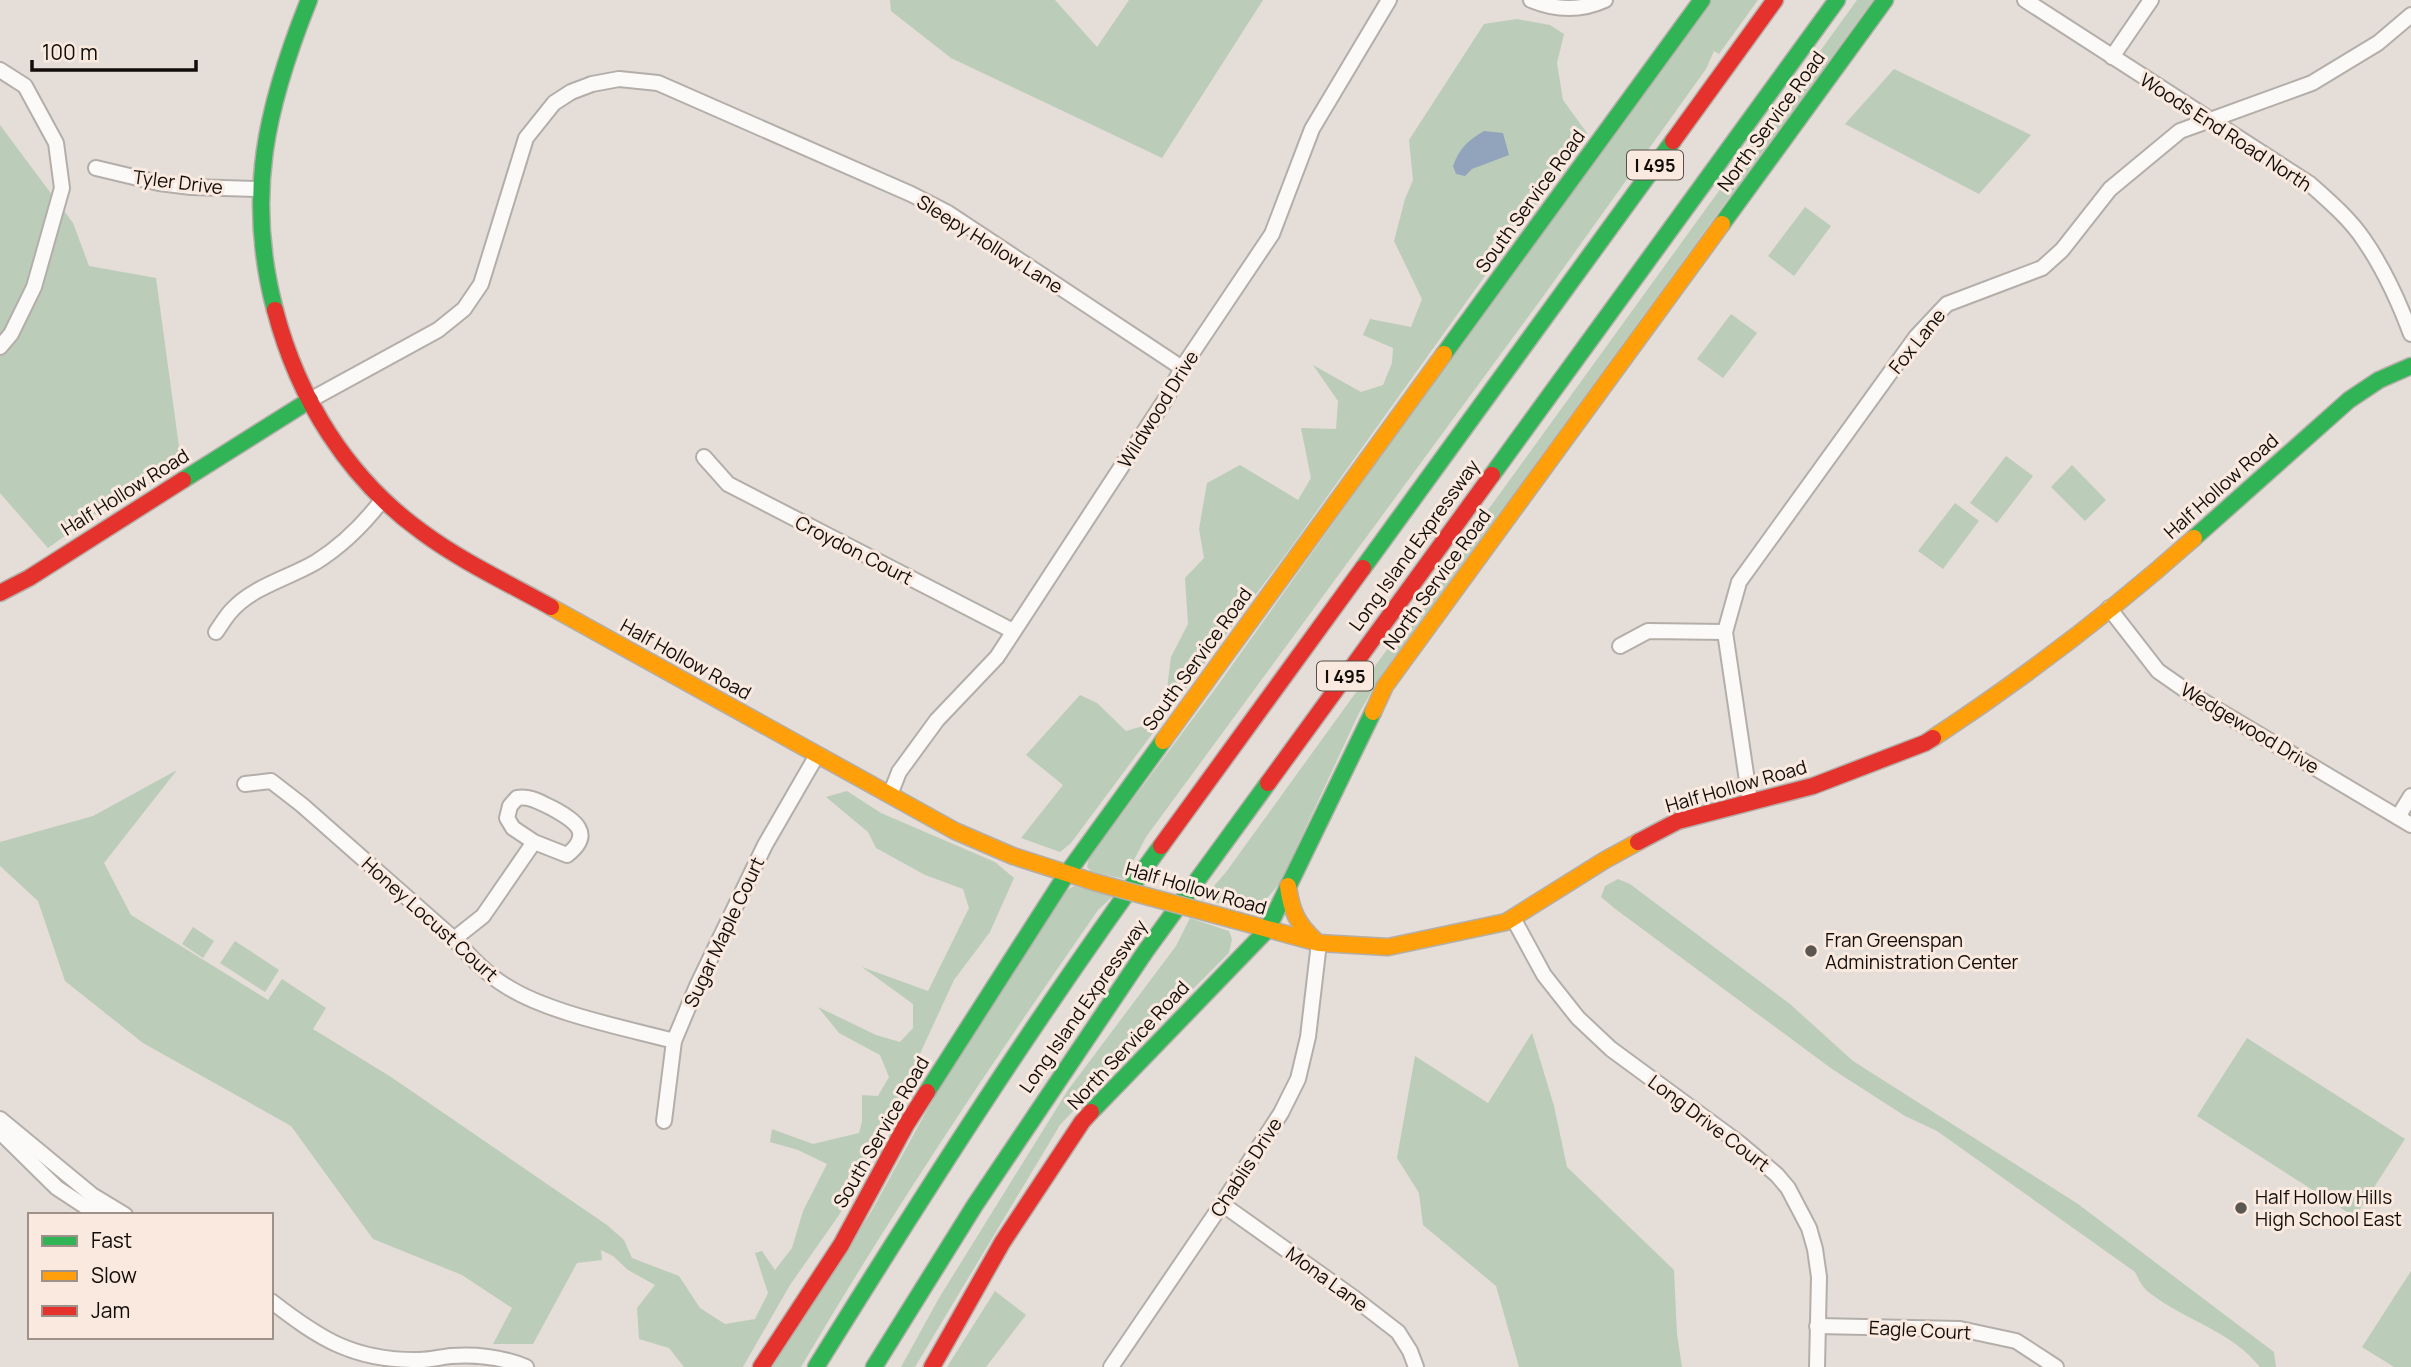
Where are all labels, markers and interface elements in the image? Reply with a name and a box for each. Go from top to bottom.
scale bar [32,28,196,72]
text: 100 m [42,38,98,66]
street label: North Service Road [1711,46,1831,196]
street label: Woods End Road North [2135,67,2317,197]
street label: South Service Road [1469,124,1591,278]
road number: I 495 [1627,150,1683,180]
street label: Tyler Drive [131,164,225,200]
street label: Sleepy Hollow Lane [912,189,1068,299]
street label: Fox Lane [1883,303,1951,379]
street label: Wildwood Drive [1112,345,1204,473]
street label: Half Hollow Road [2158,428,2284,544]
street label: Half Hollow Road [56,442,194,542]
street label: Long Island Expressway [1343,454,1485,636]
street label: North Service Road [1377,504,1497,654]
street label: Croydon Court [791,509,917,591]
street label: South Service Road [1136,582,1258,736]
street label: Half Hollow Road [616,612,756,706]
road number: I 495 [1317,662,1373,690]
street label: Wedgewood Drive [2176,676,2324,780]
street label: Half Hollow Road [1662,753,1810,819]
street label: Honey Locust Court [356,851,504,987]
street label: Sugar Maple Court [678,853,770,1011]
street label: Half Hollow Road [1122,855,1270,921]
street label: Long Island Expressway [1013,914,1153,1098]
place label: Fran Greenspan Administration Center [1825,927,2019,975]
marker: Fran Greenspan Administration Center [1803,943,1819,959]
street label: North Service Road [1061,975,1195,1115]
street label: South Service Road [827,1052,935,1212]
street label: Long Drive Court [1643,1069,1775,1177]
street label: Chablis Drive [1204,1112,1288,1222]
place label: Half Hollow Hills High School East [2255,1184,2402,1232]
marker: Half Hollow Hills High School East [2233,1200,2249,1216]
legend [28,1213,273,1339]
text: Fast [91,1226,132,1254]
street label: Mona Lane [1281,1240,1373,1318]
text: Slow [91,1261,137,1289]
text: Jam [91,1296,130,1324]
street label: Eagle Court [1868,1314,1972,1346]

